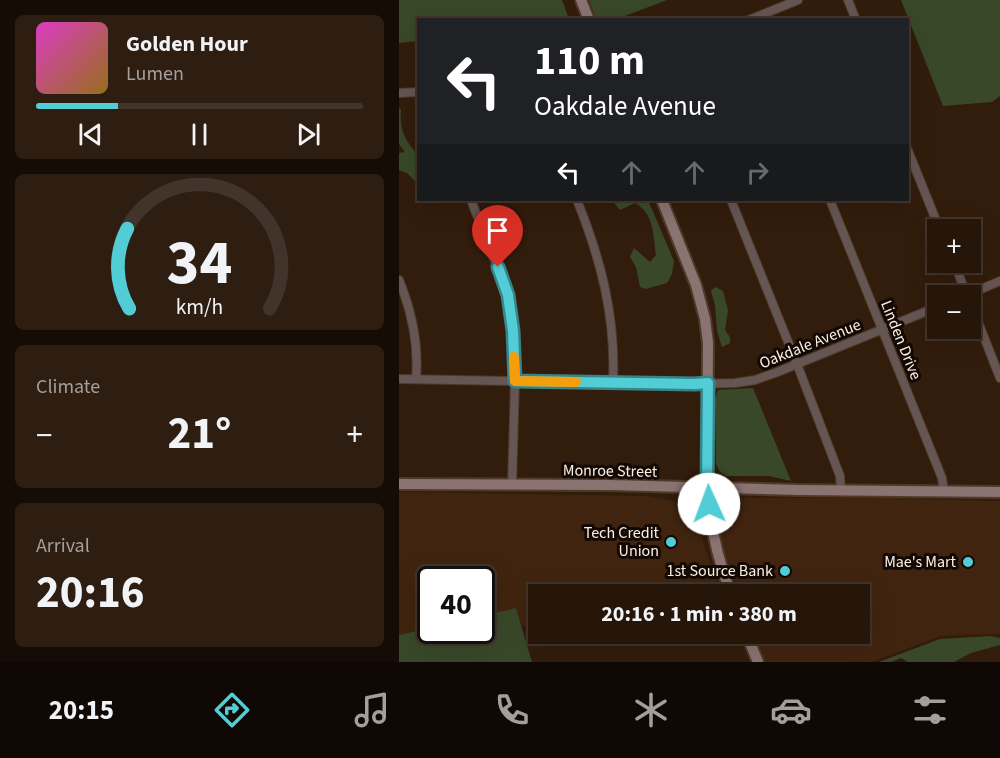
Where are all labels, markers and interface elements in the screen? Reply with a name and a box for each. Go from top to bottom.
text: Golden Hour [126,28,248,60]
text: 110 m [534,31,645,91]
icon: left [435,42,513,120]
text: Lumen [126,60,184,88]
text: Oakdale Avenue [534,87,716,126]
icon: previous [74,118,107,151]
icon: pause [183,118,216,151]
icon: next [292,118,325,151]
icon: left [552,156,585,189]
icon: ahead [615,156,648,189]
icon: ahead [678,156,711,189]
icon: right [741,156,774,189]
pin [472,205,523,267]
icon: arrive [481,214,514,247]
text: 34 [167,219,232,308]
map controls [927,219,981,339]
button: + [927,219,981,273]
button: − [927,285,981,339]
text: km/h [176,292,223,323]
street label: Linden Drive [875,297,927,383]
street label: Oakdale Avenue [756,314,864,374]
text: Climate [36,373,100,401]
text: 21° [168,402,231,466]
text: − [36,412,52,459]
text: + [347,412,363,459]
street label: Monroe Street [563,459,658,483]
position arrow [677,472,741,536]
place label: Tech Credit Union [584,522,660,562]
text: Arrival [36,532,90,560]
marker: Tech Credit Union [664,535,678,549]
place label: Mae's Mart [884,551,957,573]
marker: Mae's Mart [961,555,975,569]
place label: 1st Source Bank [667,560,773,582]
text: 20:16 [36,561,145,625]
marker: 1st Source Bank [778,564,792,578]
speed limit sign: 40 [417,566,495,644]
text: 20:16 · 1 min · 380 m [601,598,797,630]
icon: directions [211,689,253,731]
icon: music [351,689,393,731]
icon: phone [491,689,533,731]
icon: climate [630,689,672,731]
icon: car [770,689,812,731]
icon: filters [909,689,951,731]
text: 20:15 [49,691,114,730]

